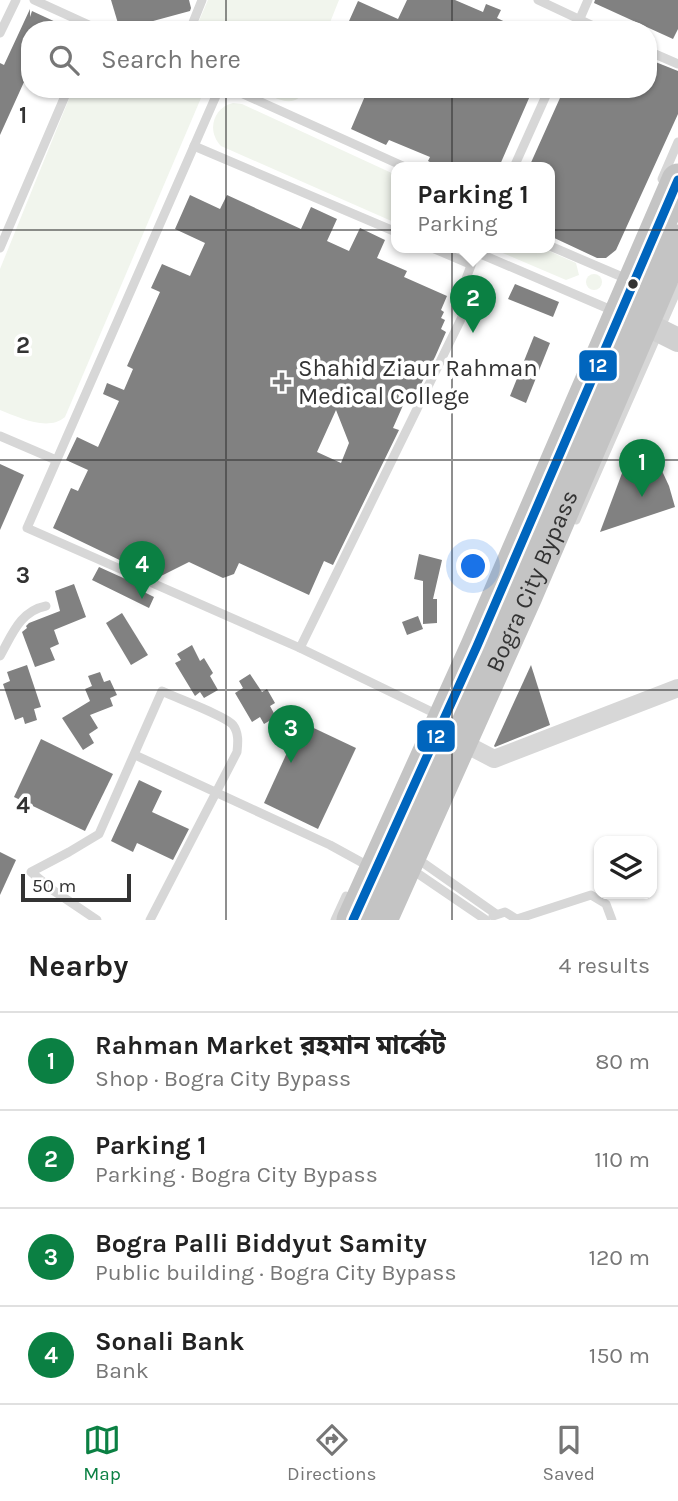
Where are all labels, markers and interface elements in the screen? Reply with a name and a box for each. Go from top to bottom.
search box [21,21,657,98]
icon: search [45,41,83,79]
text: Search here [101,44,241,75]
text: 1 [19,102,27,129]
popup [391,162,555,253]
text: Parking 1 [417,179,529,210]
text: Parking [417,210,498,237]
pin: 2 [450,275,496,333]
unlabelled marker [626,277,640,291]
text: 2 [16,332,30,359]
line badge: 12 [578,349,618,382]
place label: Shahid Ziaur Rahman Medical College [298,354,538,410]
text: 12 [589,355,607,377]
marker: Shahid Ziaur Rahman Medical College [272,372,292,392]
pin: 1 [619,439,665,497]
street label: Bogra City Bypass [480,486,584,676]
pin: 4 [119,541,165,599]
your location [456,549,490,583]
text: 3 [16,562,30,589]
pin: 3 [268,705,314,763]
line badge: 12 [416,719,456,753]
text: 12 [427,726,445,748]
text: 4 [16,792,30,819]
map controls [594,836,657,899]
button: layers [594,836,657,899]
scale bar [21,871,131,903]
text: 50 m [32,875,76,897]
text: Nearby [28,948,128,984]
text: 4 results [558,952,650,979]
text: Rahman Market রহমান মার্কেট [95,1030,446,1061]
text: 1 [47,1048,55,1075]
text: 80 m [595,1048,650,1075]
text: Shop · Bogra City Bypass [95,1065,351,1092]
text: Parking 1 [95,1130,207,1161]
text: 2 [44,1146,58,1173]
text: 110 m [594,1146,650,1173]
text: Parking · Bogra City Bypass [95,1161,378,1188]
text: Bogra Palli Biddyut Samity [95,1228,427,1259]
text: 3 [44,1244,58,1271]
text: 120 m [588,1244,650,1271]
text: Public building · Bogra City Bypass [95,1259,456,1286]
text: Sonali Bank [95,1326,244,1357]
text: 4 [44,1342,58,1369]
text: 150 m [589,1342,650,1369]
text: Bank [95,1357,149,1384]
tab: Map [83,1421,121,1485]
tab: Directions [287,1421,376,1485]
tab: Saved [542,1421,595,1485]

